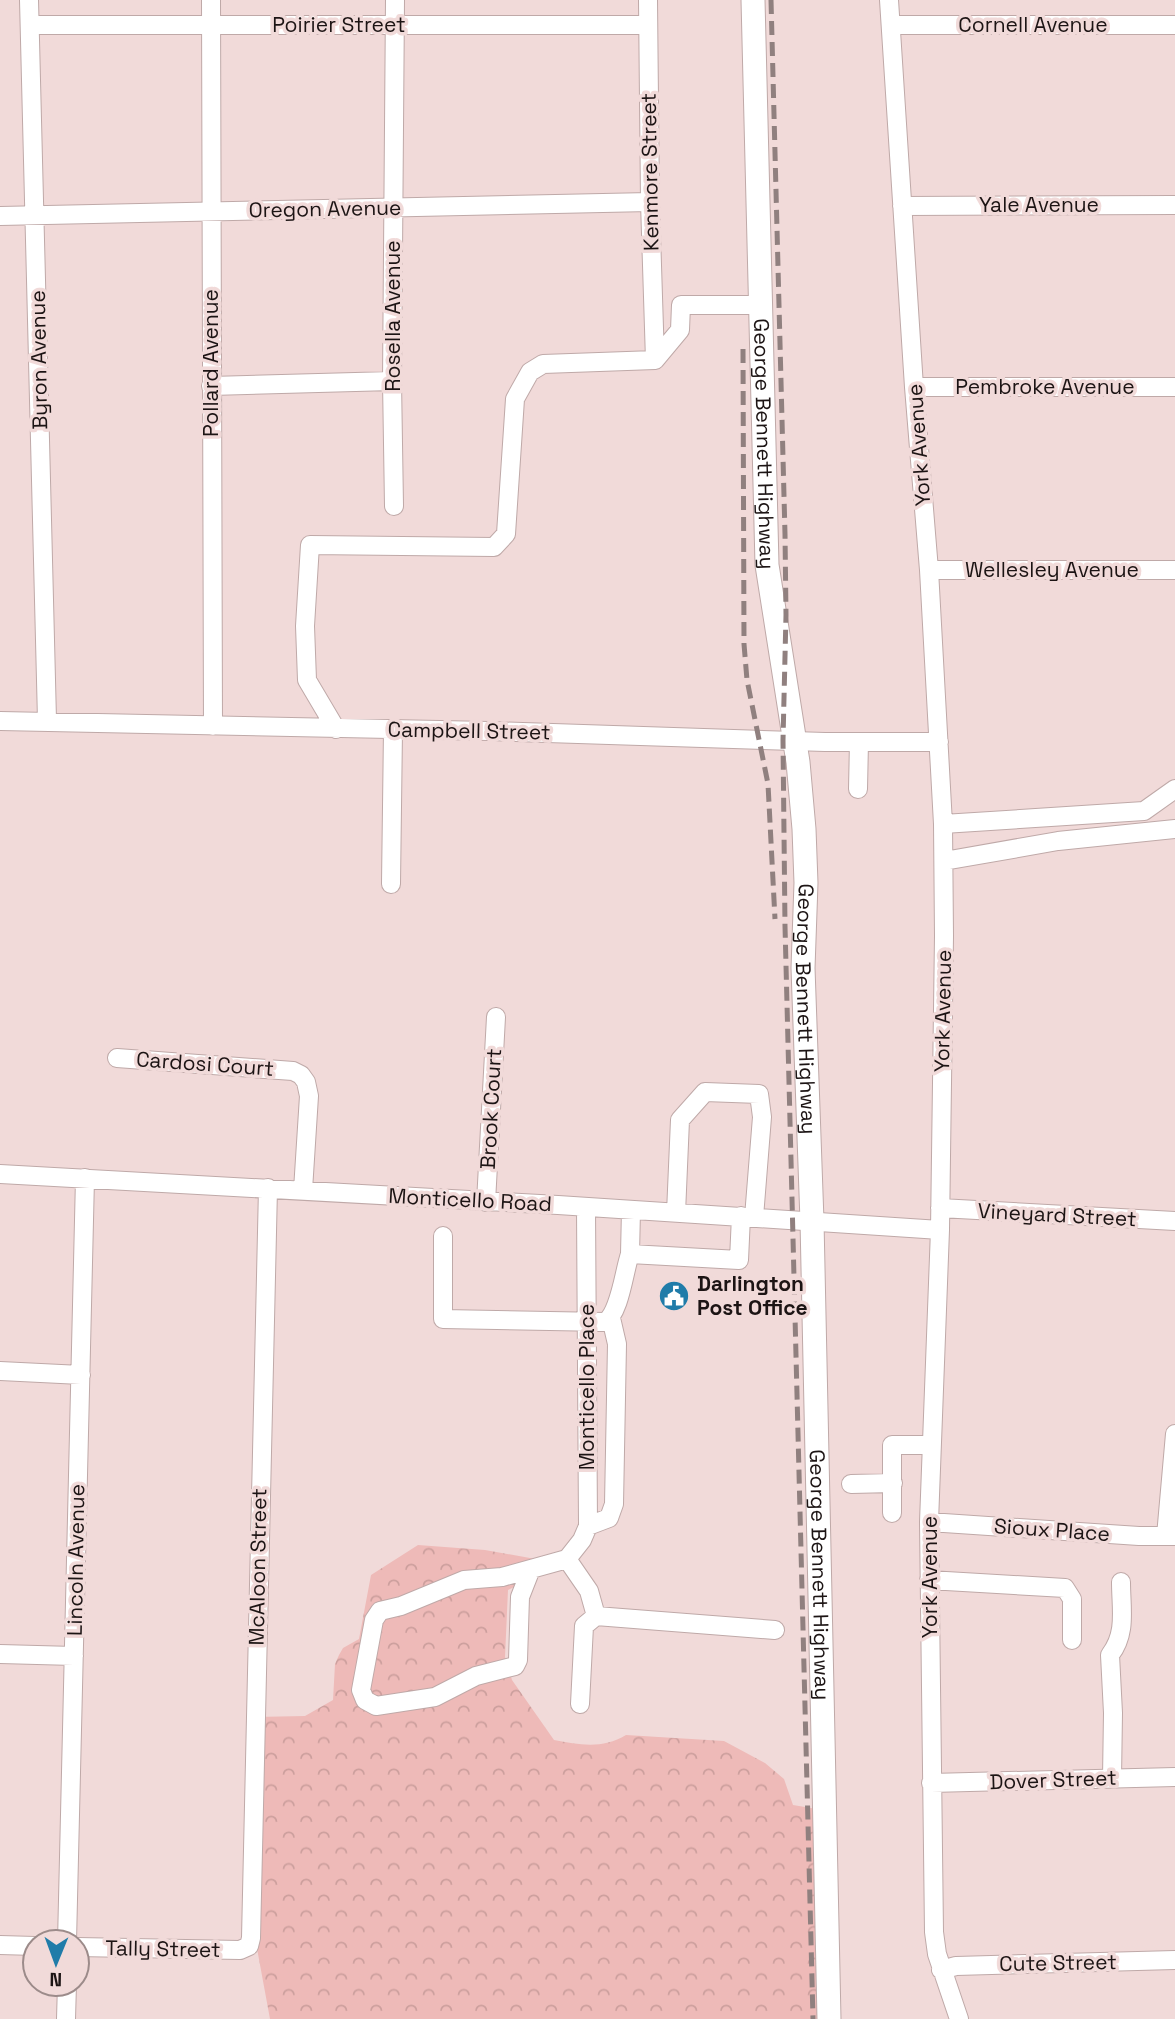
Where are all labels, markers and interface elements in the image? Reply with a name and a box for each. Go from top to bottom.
street label: Poirier Street [272,11,406,38]
street label: Cornell Avenue [958,11,1108,38]
street label: Kenmore Street [635,93,664,251]
street label: Yale Avenue [979,191,1099,218]
street label: Oregon Avenue [248,194,402,223]
street label: Rosella Avenue [379,240,406,392]
street label: Pollard Avenue [197,289,224,437]
street label: Byron Avenue [24,290,53,430]
street label: George Bennett Highway [748,318,781,570]
street label: Pembroke Avenue [955,373,1135,400]
street label: York Avenue [901,383,936,507]
street label: Wellesley Avenue [965,556,1139,583]
street label: Campbell Street [387,716,551,745]
street label: George Bennett Highway [790,883,823,1135]
street label: York Avenue [928,950,957,1072]
street label: Cardosi Court [135,1045,275,1082]
street label: Brook Court [474,1048,507,1170]
street label: Monticello Road [388,1182,552,1217]
street label: Vineyard Street [977,1197,1137,1232]
place label: Darlington Post Office [697,1270,808,1321]
public building icon: Darlington Post Office [657,1279,691,1313]
street label: Monticello Place [573,1304,600,1470]
street label: George Bennett Highway [804,1449,836,1701]
street label: Lincoln Avenue [61,1484,90,1636]
street label: McAloon Street [243,1488,272,1646]
street label: Sioux Place [993,1512,1111,1547]
street label: York Avenue [916,1516,943,1638]
street label: Dover Street [989,1764,1117,1795]
north arrow [21,1928,91,1998]
street label: Tally Street [105,1934,221,1963]
street label: Cute Street [999,1948,1117,1977]
text: N [49,1967,62,1992]

